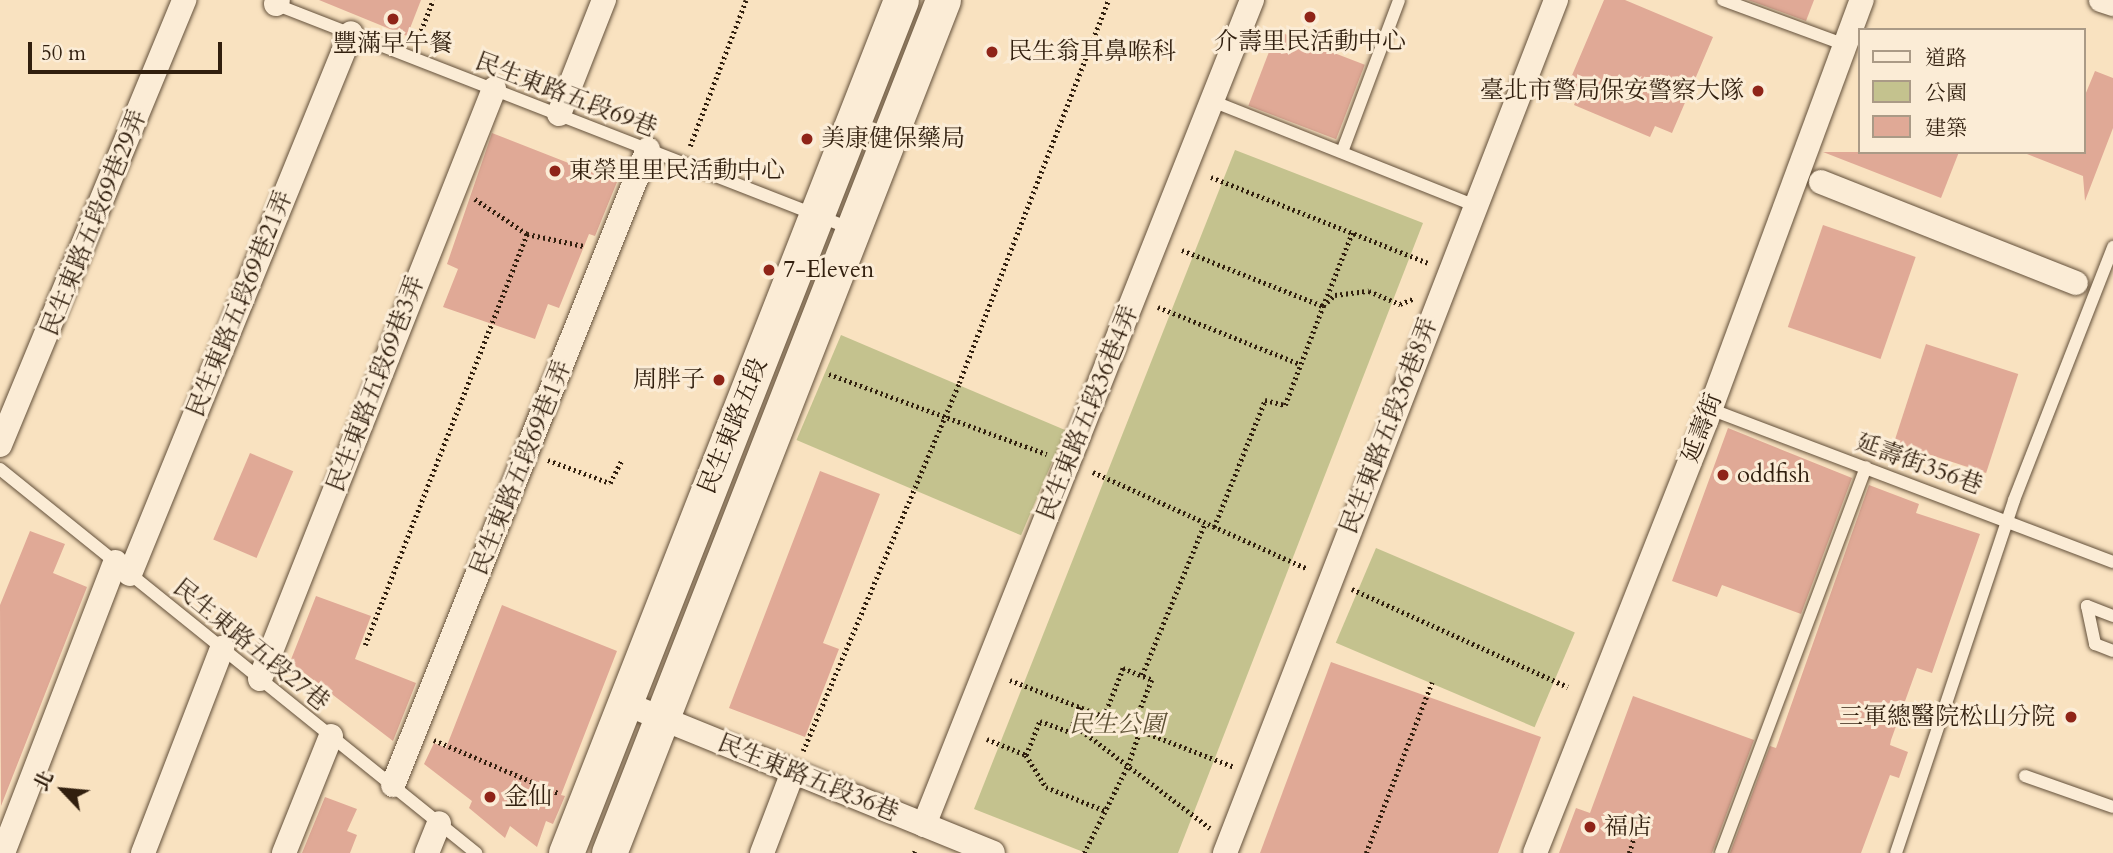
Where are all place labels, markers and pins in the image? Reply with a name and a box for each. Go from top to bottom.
marker: 介壽里民活動中心 [1302,9,1318,25]
marker: 豐滿早午餐 [385,11,401,27]
place label: 介壽里民活動中心 [1214,28,1406,56]
place label: 豐滿早午餐 [333,30,453,58]
place label: 民生翁耳鼻喉科 [1008,38,1176,66]
marker: 民生翁耳鼻喉科 [982,42,1002,62]
place label: 臺北市警局保安警察大隊 [1480,77,1744,105]
marker: 臺北市警局保安警察大隊 [1750,83,1766,99]
place label: 美康健保藥局 [821,125,965,153]
marker: 美康健保藥局 [799,131,815,147]
place label: 東榮里里民活動中心 [569,157,785,185]
marker: 東榮里里民活動中心 [547,163,563,179]
place label: 7-Eleven [783,256,874,284]
marker: 7-Eleven [761,262,777,278]
place label: 周胖子 [633,366,705,394]
marker: 周胖子 [711,372,727,388]
place label: oddfish [1737,461,1810,489]
marker: oddfish [1715,467,1731,483]
place label: 三軍總醫院松山分院 [1839,703,2055,731]
marker: 三軍總醫院松山分院 [2061,707,2081,727]
place label: 金仙 [504,783,552,811]
marker: 金仙 [482,789,498,805]
place label: 福店 [1604,813,1652,841]
marker: 福店 [1582,819,1598,835]

